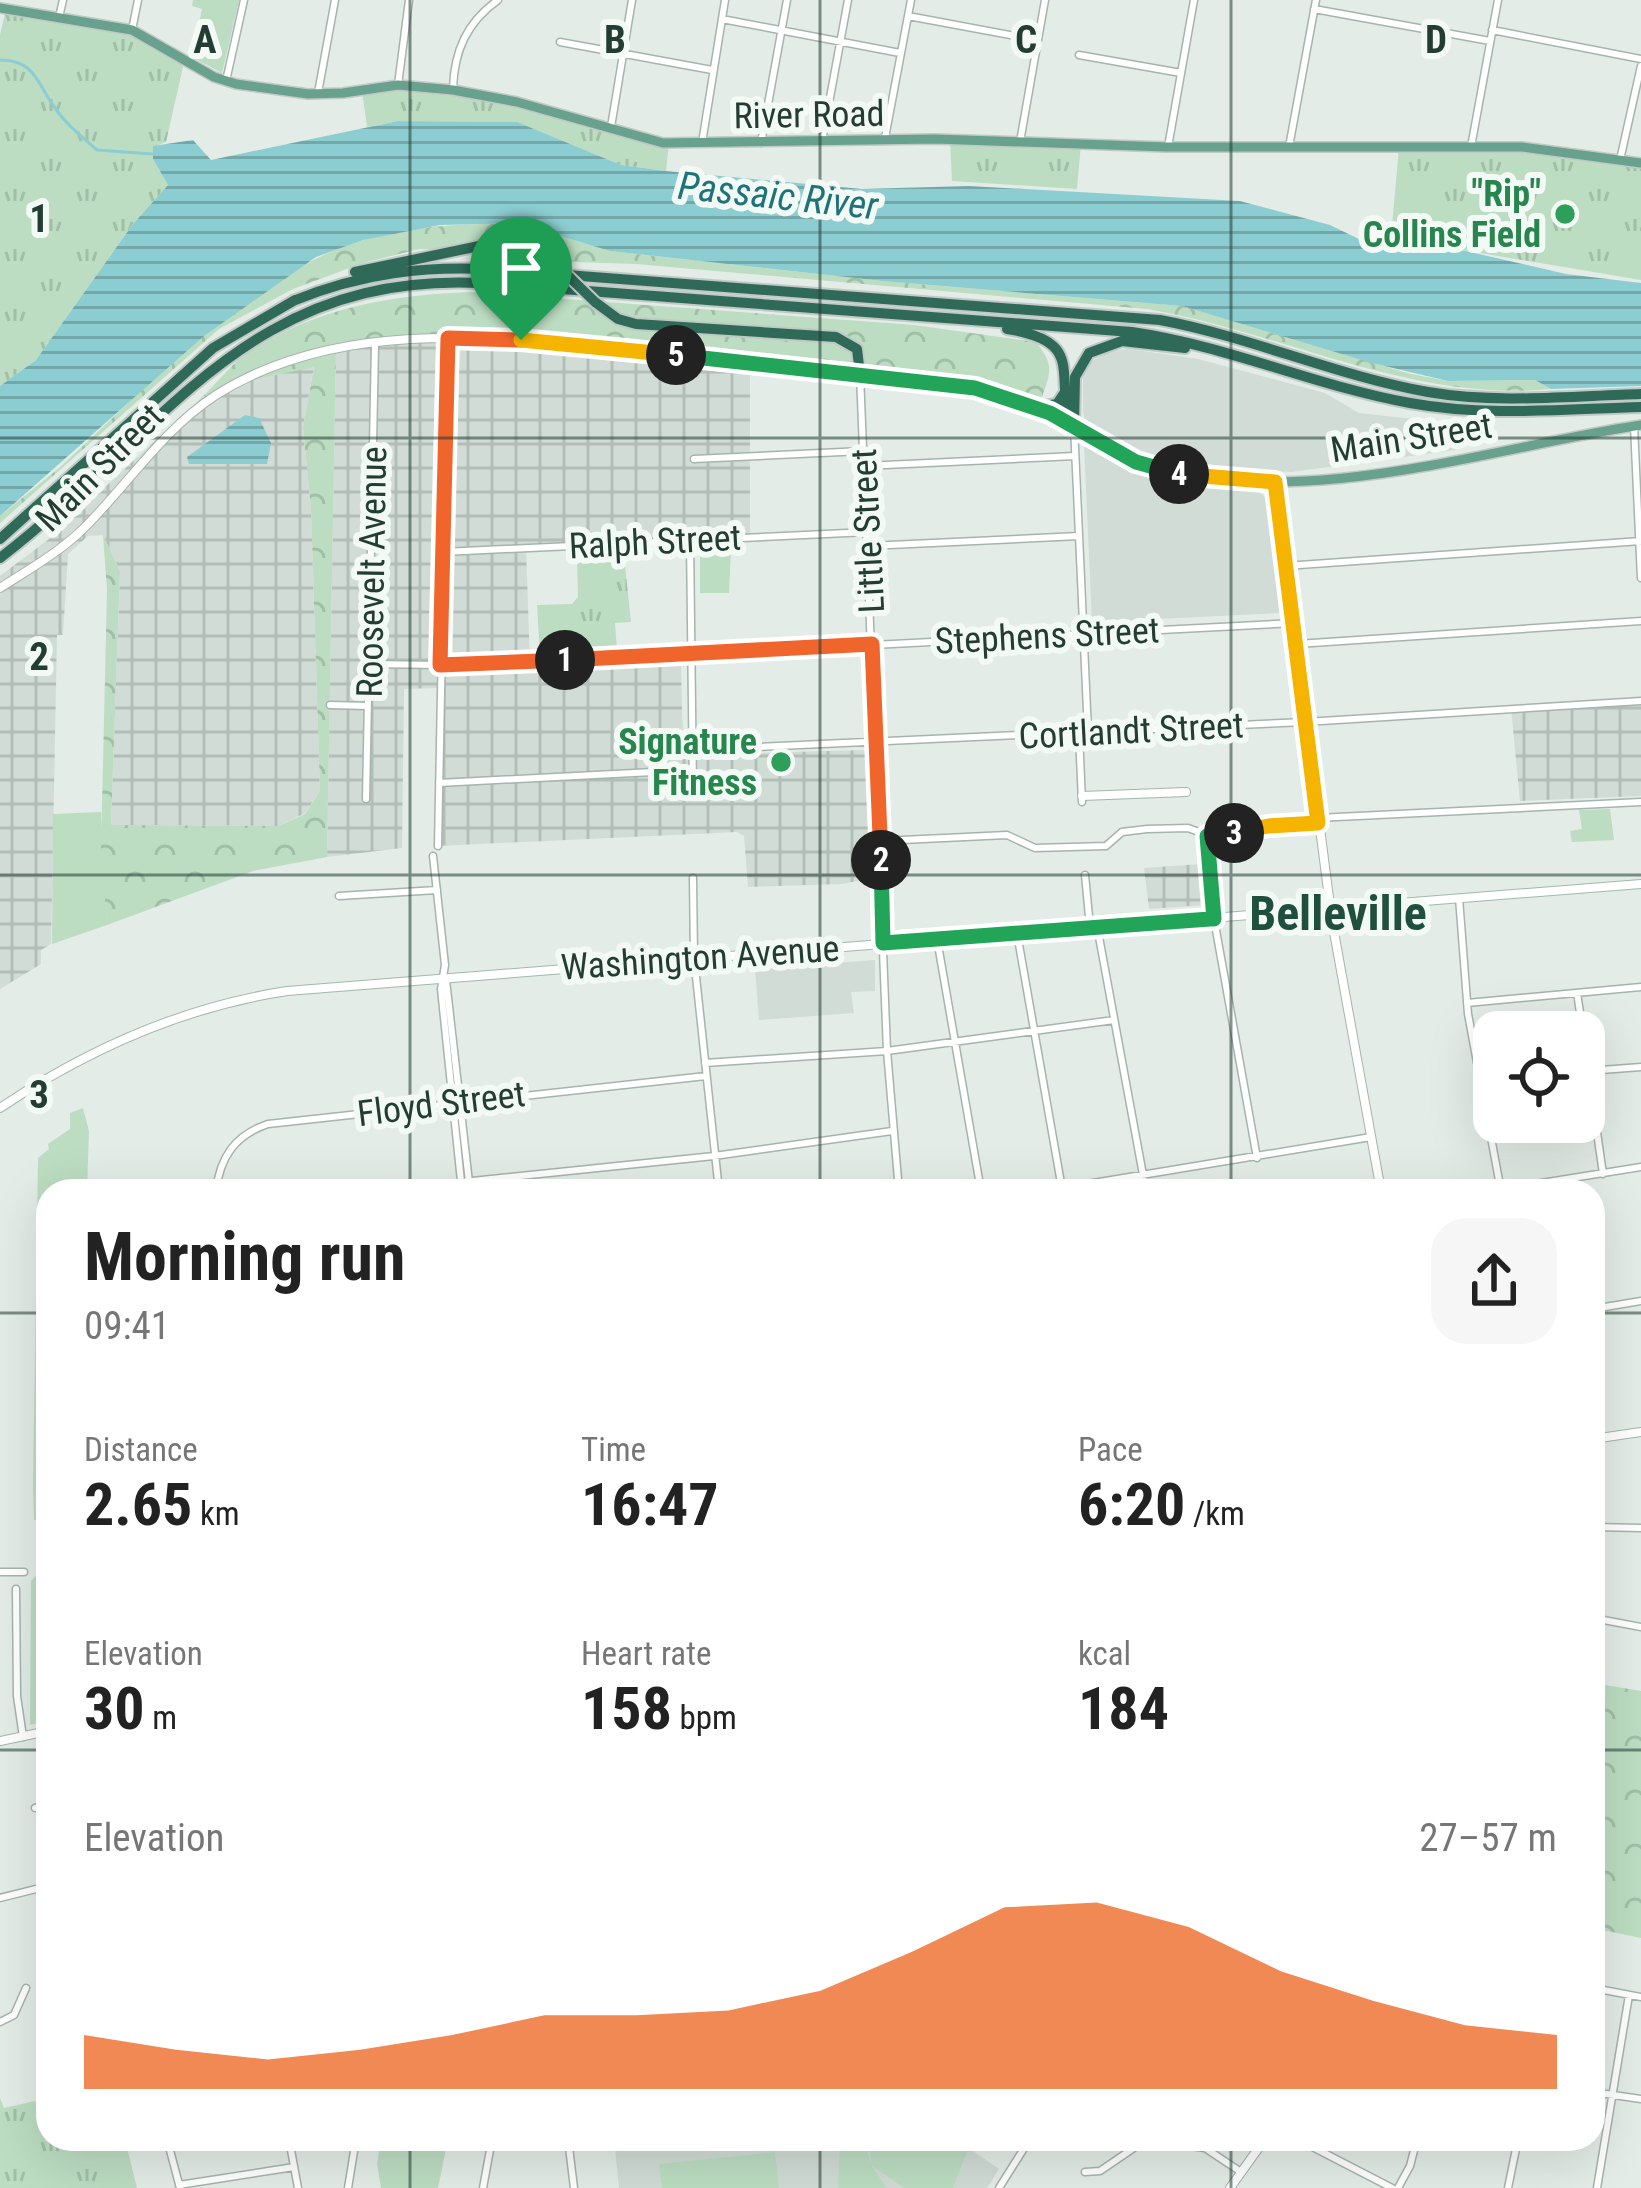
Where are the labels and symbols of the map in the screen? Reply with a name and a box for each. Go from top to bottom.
text: A [193,17,217,63]
text: B [604,17,626,63]
text: C [1015,17,1037,63]
text: D [1425,17,1447,63]
street label: River Road [733,93,885,137]
water label: Passaic River [676,163,881,230]
place label: "Rip" Collins Field [1363,173,1541,256]
text: 1 [29,196,49,242]
marker: "Rip" Collins Field [1552,201,1578,227]
pin [470,217,572,340]
pin: 5 [646,325,706,385]
street label: Main Street [27,395,172,540]
street label: Main Street [1327,405,1495,471]
pin: 4 [1149,444,1209,504]
street label: Roosevelt Avenue [349,446,395,698]
street label: Little Street [843,448,893,614]
street label: Ralph Street [568,517,742,567]
street label: Stephens Street [934,609,1160,663]
pin: 1 [535,630,595,690]
text: 2 [29,634,49,680]
street label: Cortlandt Street [1018,704,1245,758]
place label: Signature Fitness [618,721,757,804]
marker: Signature Fitness [768,749,794,775]
pin: 3 [1204,803,1264,863]
pin: 2 [851,830,911,890]
district label: Belleville [1249,885,1427,942]
street label: Washington Avenue [559,927,841,989]
text: 3 [29,1072,49,1118]
street label: Floyd Street [355,1073,527,1135]

